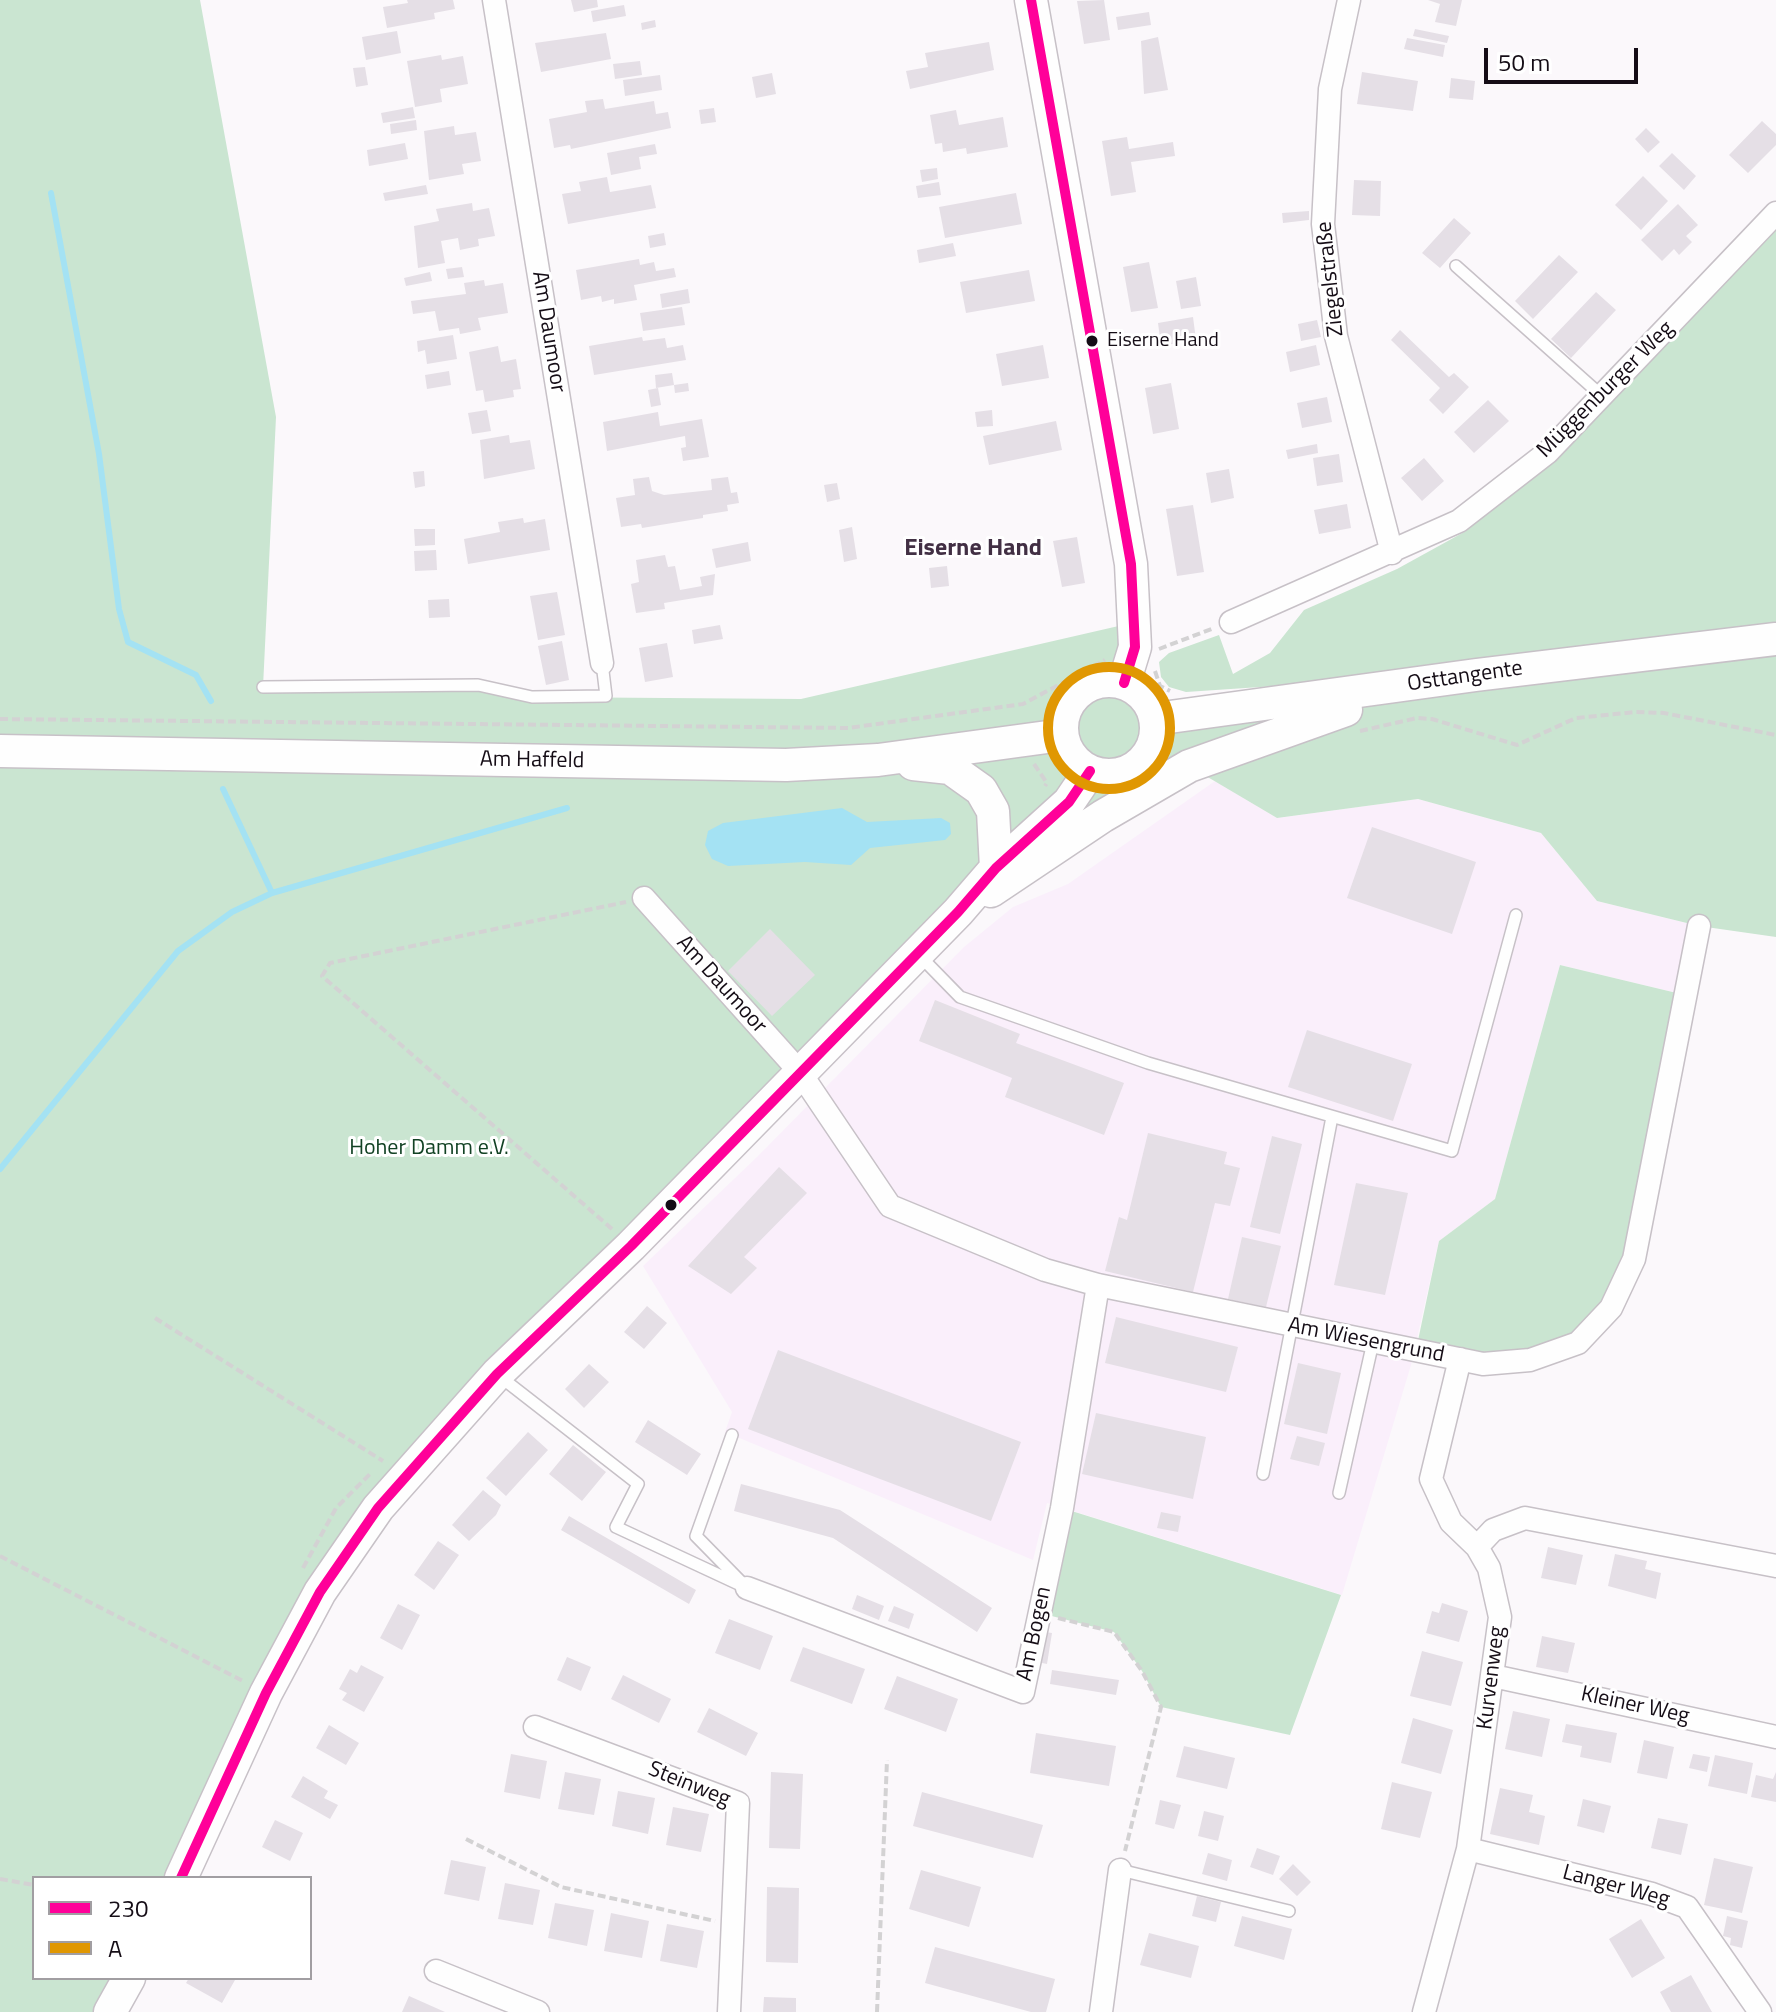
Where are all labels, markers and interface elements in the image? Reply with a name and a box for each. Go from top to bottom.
scale bar [1488,32,1642,82]
text: 50 m [1498,44,1550,80]
street label: Ziegelstraße [1312,220,1350,338]
street label: Am Daumoor [525,269,571,395]
street label: Müggenburger Weg [1532,316,1680,464]
place label: Eiserne Hand [1107,329,1219,353]
marker: Eiserne Hand [1084,333,1100,349]
district label: Eiserne Hand [904,535,1042,563]
street label: Osttangente [1406,656,1524,698]
street label: Am Haffeld [480,747,584,775]
street label: Am Daumoor [670,931,772,1039]
park label: Hoher Damm e.V. [349,1136,509,1162]
unlabelled marker [663,1197,679,1213]
street label: Am Wiesengrund [1285,1313,1447,1369]
street label: Am Bogen [1012,1584,1058,1684]
street label: Kurvenweg [1473,1625,1511,1731]
street label: Kleiner Weg [1578,1682,1692,1730]
street label: Steinweg [644,1757,734,1813]
street label: Langer Weg [1560,1860,1672,1914]
legend [32,1876,312,1980]
text: 230 [108,1890,148,1926]
text: A [108,1930,122,1966]

